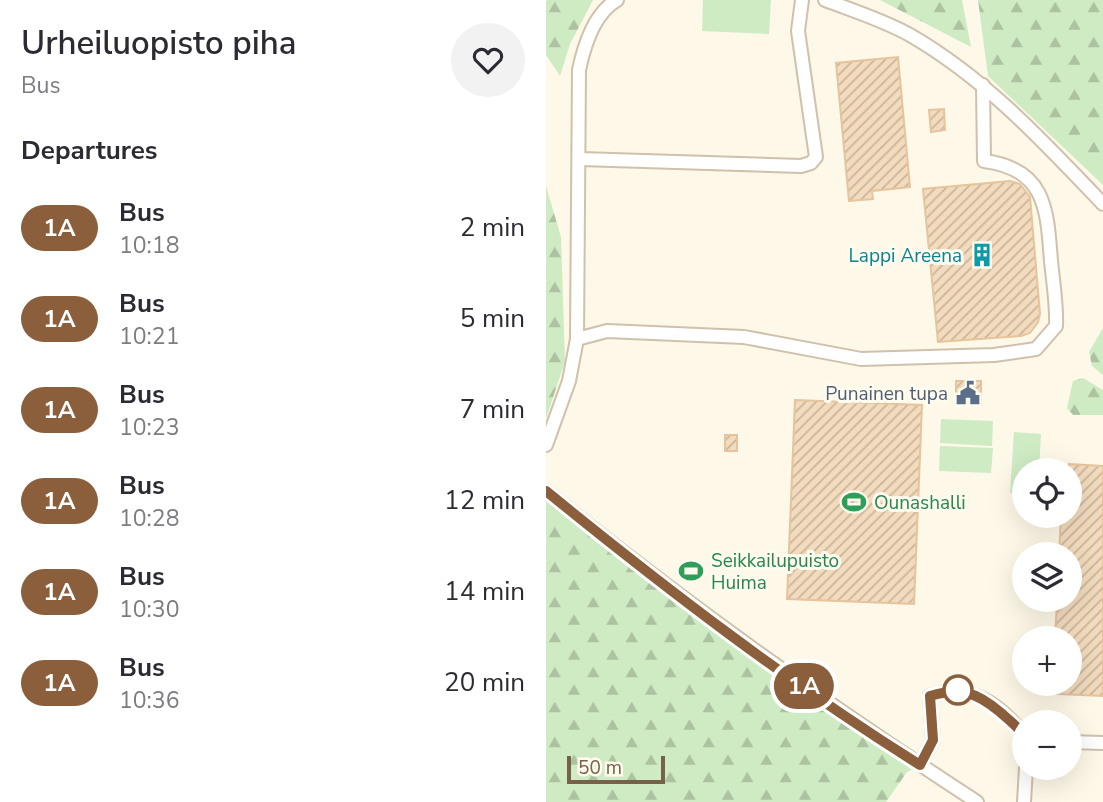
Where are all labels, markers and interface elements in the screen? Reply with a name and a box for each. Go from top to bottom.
text: Urheiluopisto piha [21,21,297,66]
button: heart [451,23,525,97]
text: Bus [21,70,61,101]
text: Departures [21,133,157,168]
text: Bus [119,195,165,230]
text: 2 min [460,210,525,245]
text: 1A [43,212,76,244]
text: 10:18 [119,230,179,261]
building icon: Lappi Areena [968,241,996,269]
place label: Lappi Areena [849,243,962,269]
text: Bus [119,286,165,321]
text: 5 min [460,301,525,336]
text: 1A [43,303,76,335]
text: 10:21 [119,321,179,352]
text: Bus [119,377,165,412]
public building icon: Punainen tupa [954,379,982,407]
place label: Punainen tupa [825,381,948,407]
text: 7 min [460,392,525,427]
text: 1A [43,394,76,426]
text: 10:23 [119,412,179,443]
map controls [1012,458,1082,780]
button: locate [1012,458,1082,528]
text: Bus [119,468,165,503]
text: 12 min [444,483,525,518]
text: 1A [43,485,76,517]
sports icon: Ounashalli [840,488,868,516]
place label: Ounashalli [874,490,966,516]
text: 10:28 [119,503,179,534]
button: layers [1012,542,1082,612]
place label: Seikkailupuisto Huima [711,548,839,596]
sports icon: Seikkailupuisto Huima [677,557,705,585]
text: Bus [119,559,165,594]
text: 14 min [444,574,525,609]
text: 1A [43,576,76,608]
text: 10:30 [119,594,179,625]
button: + [1012,626,1082,696]
text: Bus [119,650,165,685]
line badge: 1A [772,663,836,709]
text: 20 min [444,665,525,700]
text: 1A [43,667,76,699]
text: 1A [788,670,820,702]
unlabelled marker [943,675,973,705]
text: 10:36 [119,685,179,716]
button: − [1012,710,1082,780]
scale bar [567,753,665,785]
text: 50 m [578,755,622,781]

